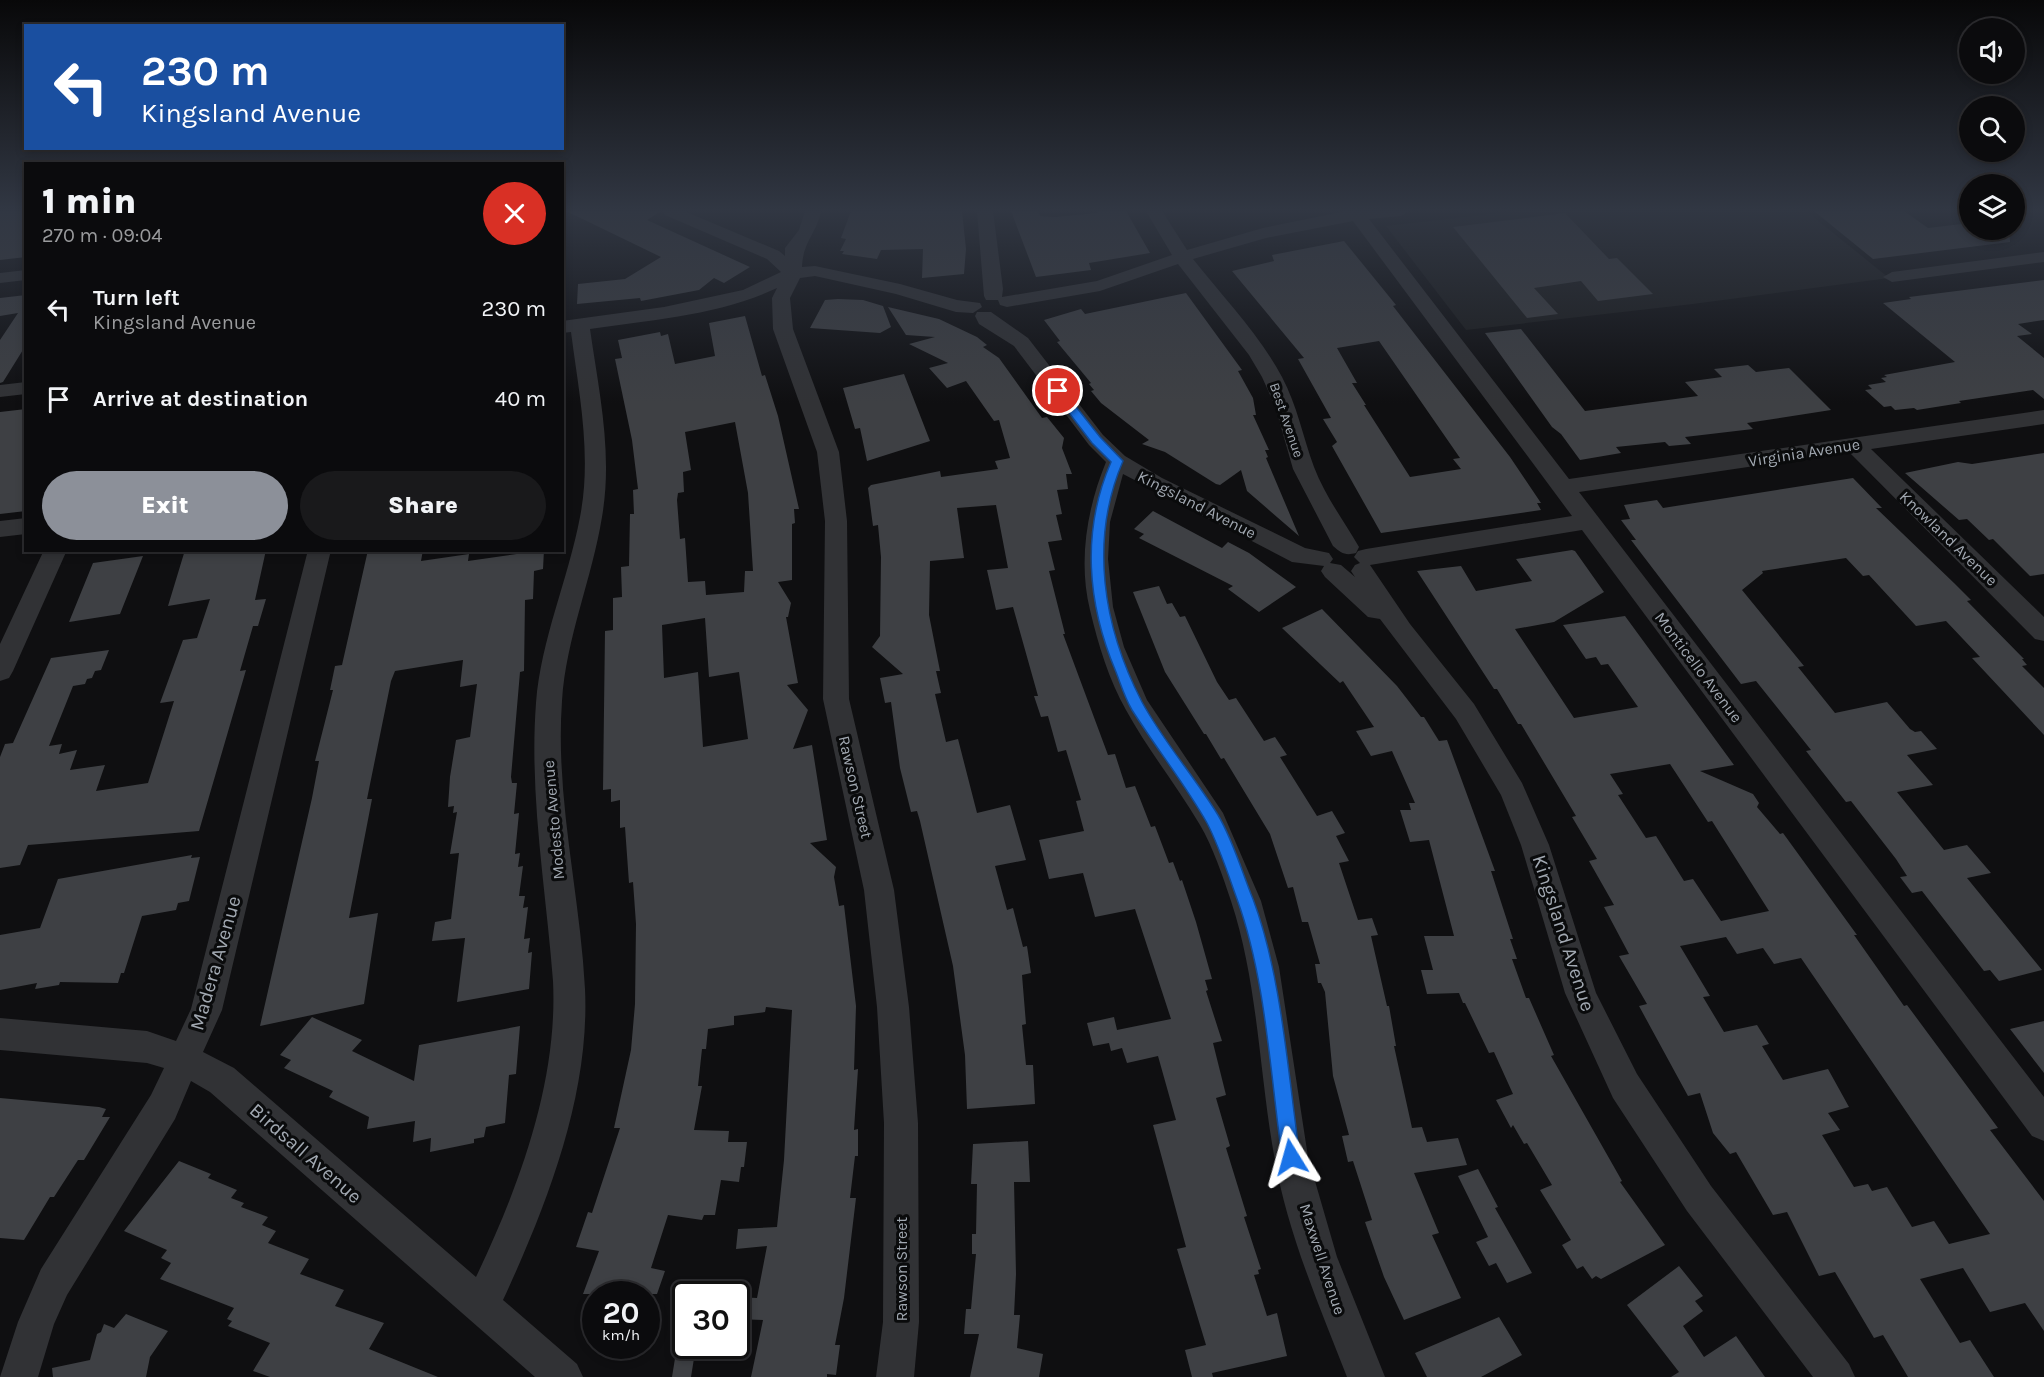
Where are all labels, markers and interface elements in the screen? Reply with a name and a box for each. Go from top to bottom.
map controls [1959,18,2025,240]
button: sound [1959,18,2025,84]
text: 230 m [141,46,270,96]
icon: left [42,48,120,126]
button: search [1959,96,2025,162]
text: Kingsland Avenue [141,97,361,129]
button: layers [1959,174,2025,240]
text: 1 min [42,180,136,222]
button: close [483,182,546,245]
text: 270 m · 09:04 [42,224,163,247]
text: Turn left [93,285,180,311]
icon: left [42,293,75,326]
text: 230 m [481,296,546,322]
text: Kingsland Avenue [93,311,256,334]
pin [1032,365,1083,416]
icon: arrive [1041,374,1074,407]
street label: Best Avenue [1266,381,1307,460]
icon: arrive [42,383,75,416]
text: Arrive at destination [93,386,308,412]
text: 40 m [495,386,546,412]
street label: Virginia Avenue [1747,434,1861,471]
street label: Kingsland Avenue [1134,466,1259,543]
button: Exit [42,471,288,540]
button: Share [300,471,546,540]
street label: Knowland Avenue [1896,487,2002,590]
street label: Monticello Avenue [1651,608,1746,726]
street label: Rawson Street [834,734,877,840]
street label: Modesto Avenue [539,760,568,880]
street label: Kingsland Avenue [1527,852,1600,1014]
street label: Madera Avenue [185,893,246,1033]
street label: Birdsall Avenue [245,1099,366,1208]
position arrow [1259,1125,1323,1189]
street label: Maxwell Avenue [1296,1201,1349,1317]
street label: Rawson Street [892,1217,911,1321]
speed limit sign: 30 [672,1281,750,1359]
text: 20 [602,1295,640,1331]
text: km/h [602,1326,640,1344]

